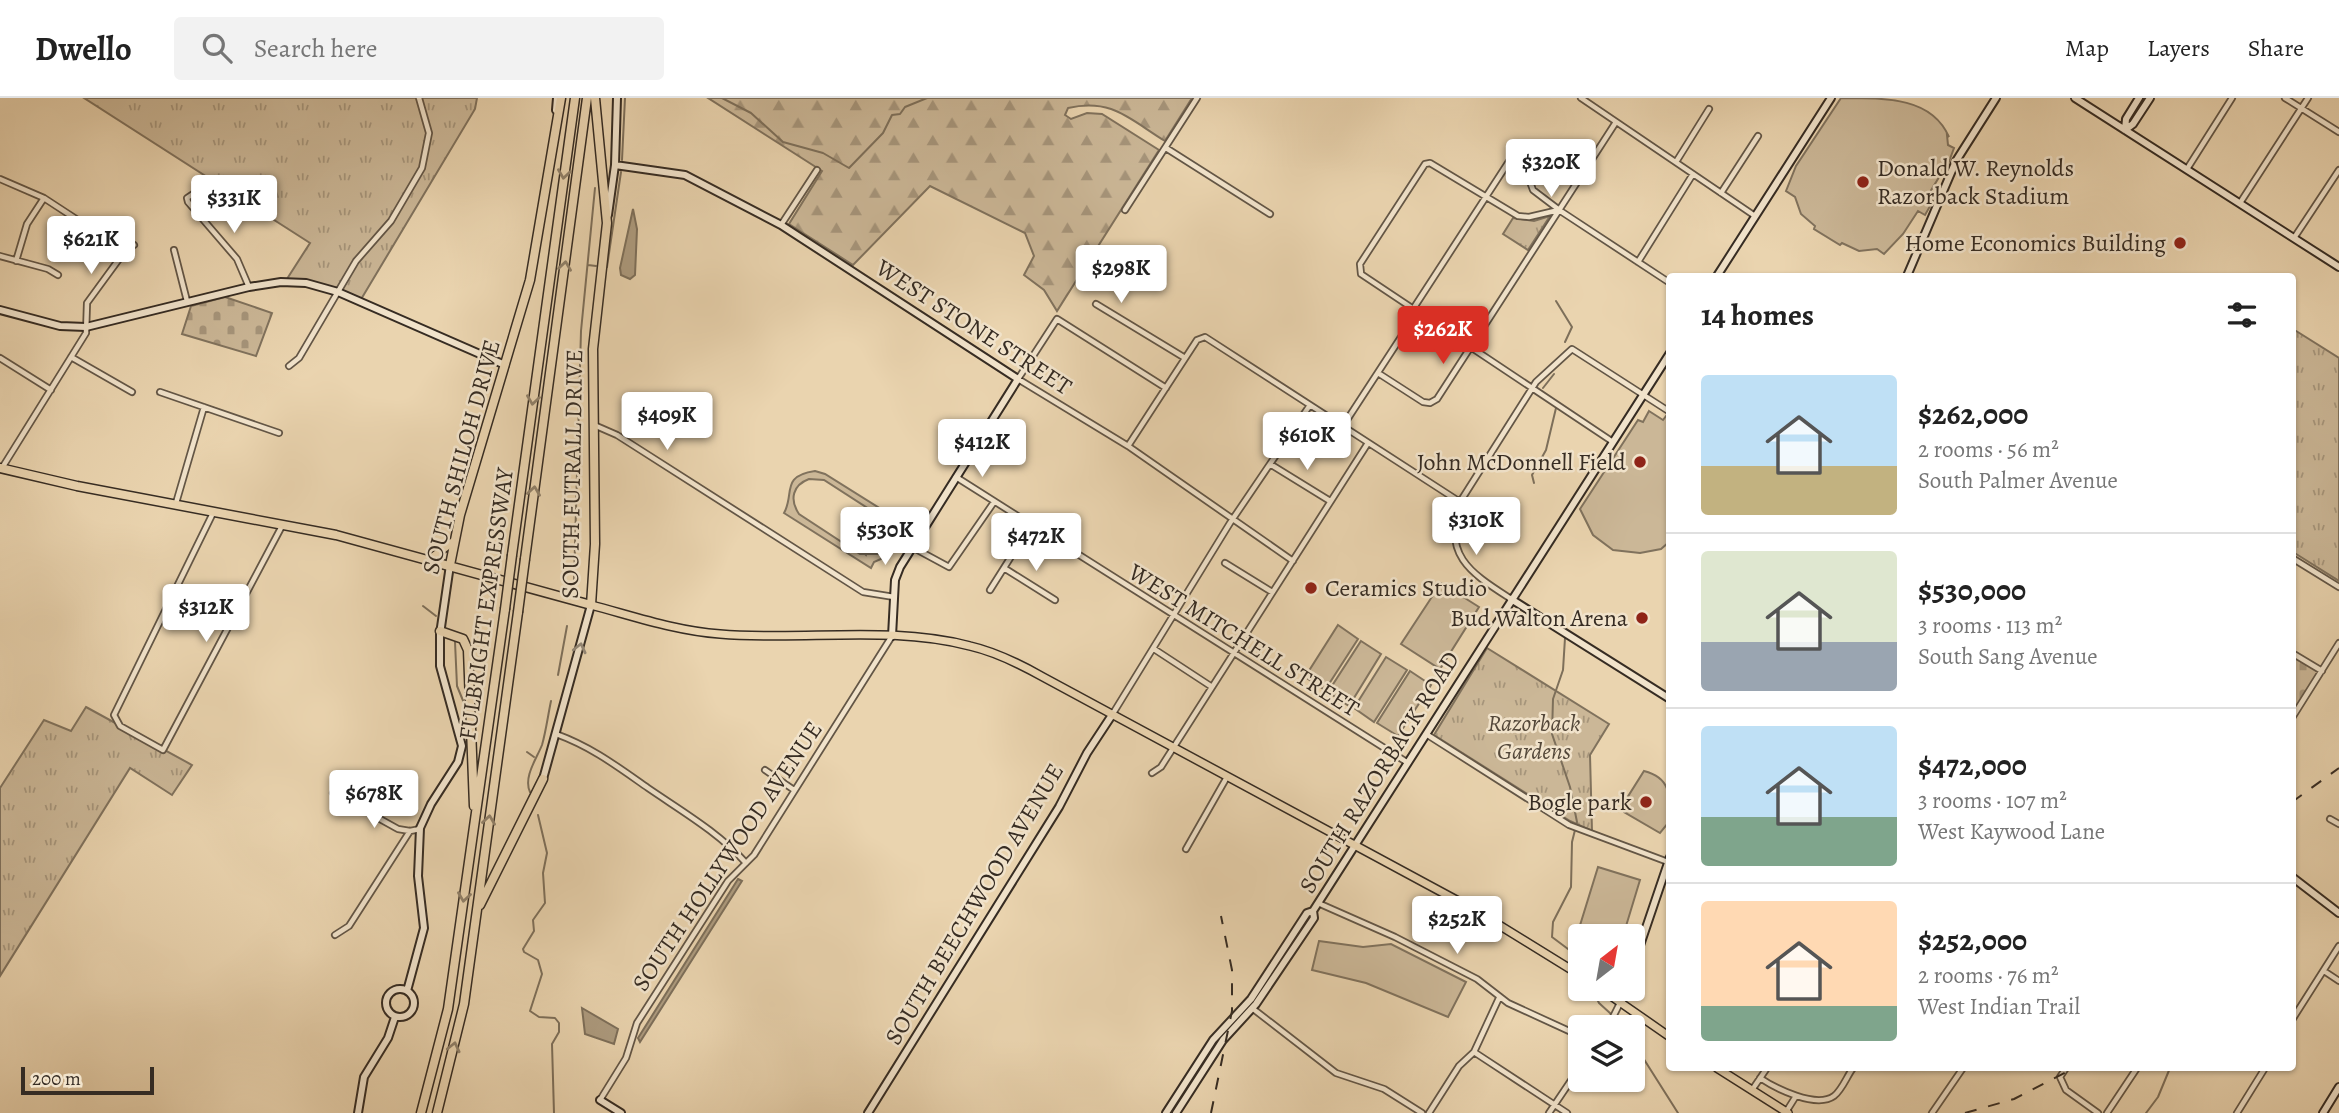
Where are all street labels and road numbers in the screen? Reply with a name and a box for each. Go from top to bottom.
street label: WEST STONE STREET [869,251,1078,402]
street label: SOUTH SHILOH DRIVE [414,336,508,578]
street label: SOUTH FUTRALL DRIVE [554,349,590,599]
street label: FULBRIGHT EXPRESSWAY [451,465,521,742]
street label: WEST MITCHELL STREET [1122,555,1365,724]
street label: SOUTH RAZORBACK ROAD [1291,645,1467,899]
street label: SOUTH HOLLYWOOD AVENUE [625,715,829,997]
street label: SOUTH BEECHWOOD AVENUE [877,757,1071,1051]

